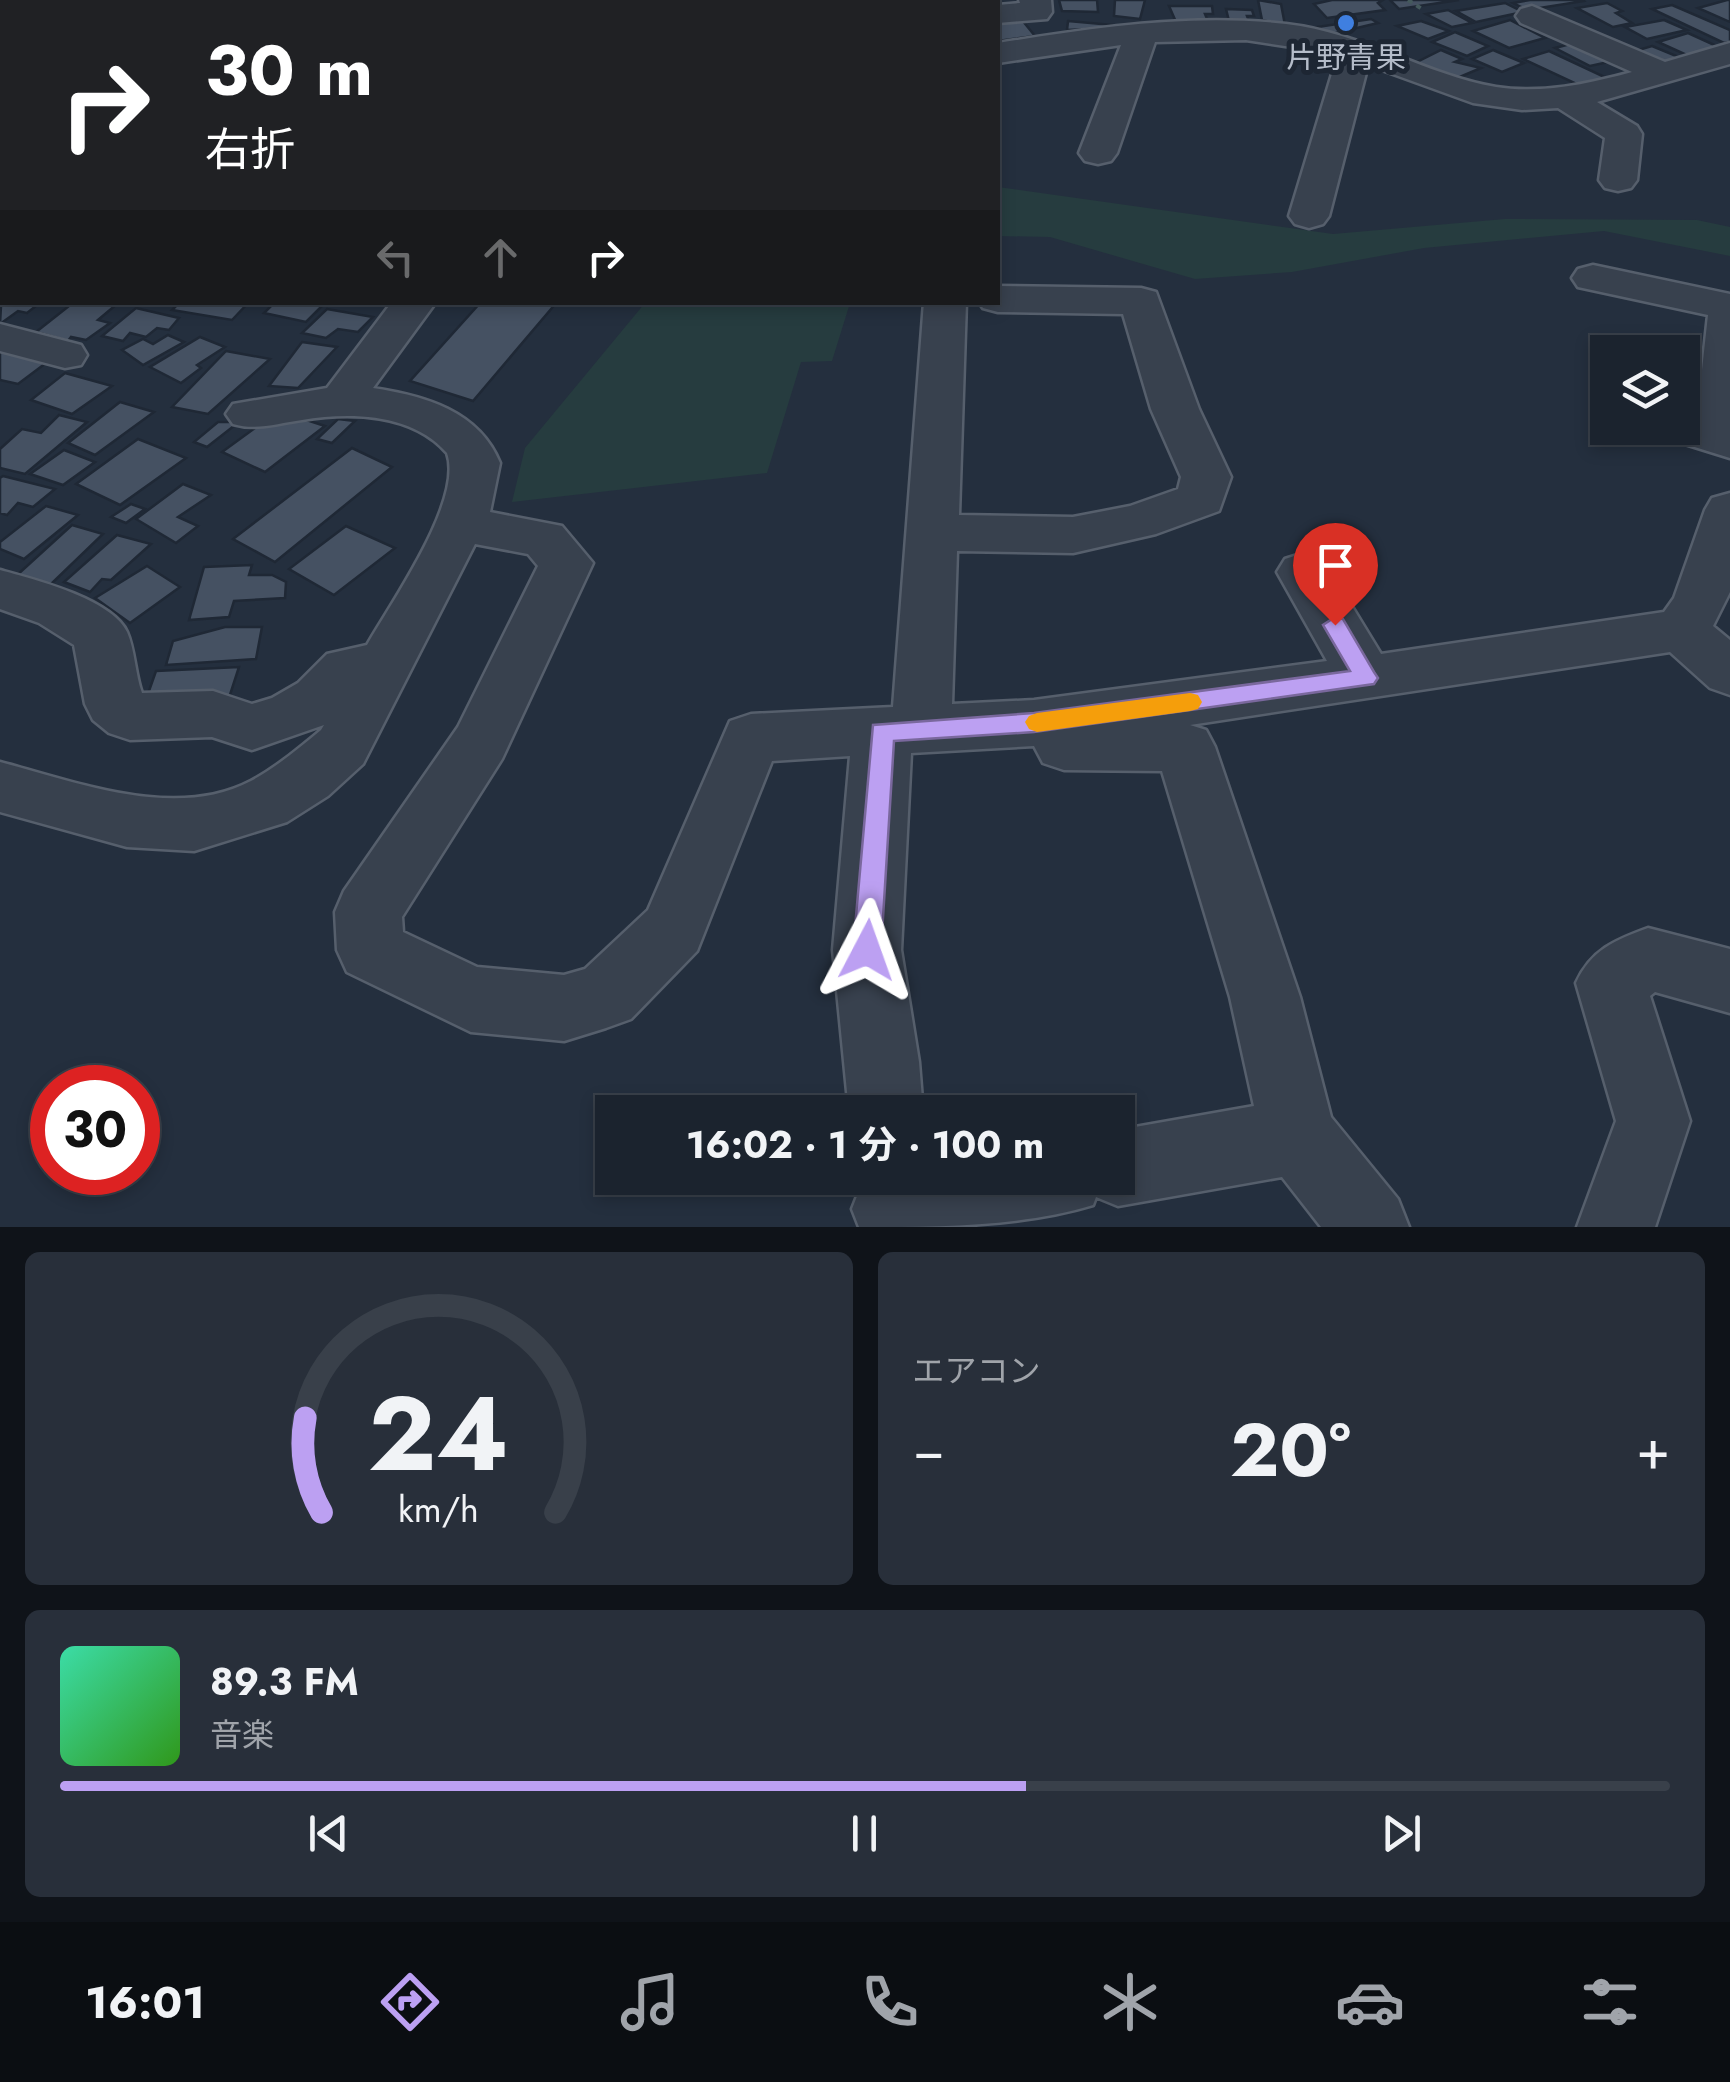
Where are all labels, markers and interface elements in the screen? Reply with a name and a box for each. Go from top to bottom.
marker: 片野青果 [1335,12,1357,34]
text: 30 m [205,20,373,121]
place label: 片野青果 [1286,36,1406,79]
icon: right [40,40,170,170]
text: 右折 [205,117,295,182]
icon: left [368,230,423,285]
icon: ahead [473,230,528,285]
icon: right [578,230,633,285]
map controls [1590,335,1700,445]
button: layers [1590,335,1700,445]
pin [1293,523,1378,626]
icon: arrive [1308,538,1363,593]
position arrow [815,898,919,1002]
speed limit sign: 30 [30,1065,160,1195]
text: 16:02 · 1 分 · 100 m [686,1117,1044,1172]
text: エアコン [913,1348,1041,1394]
text: 24 [368,1359,509,1509]
text: 20° [1230,1396,1351,1504]
text: − [913,1410,945,1490]
text: + [1636,1410,1670,1490]
text: km/h [398,1484,479,1535]
text: 89.3 FM [210,1654,359,1709]
text: 音楽 [210,1712,274,1758]
icon: previous [301,1806,356,1861]
icon: pause [837,1806,892,1861]
icon: next [1374,1806,1429,1861]
icon: directions [375,1967,445,2037]
icon: music [615,1967,685,2037]
icon: phone [855,1967,925,2037]
icon: climate [1095,1967,1165,2037]
icon: car [1335,1967,1405,2037]
icon: filters [1575,1967,1645,2037]
text: 16:01 [85,1970,205,2035]

